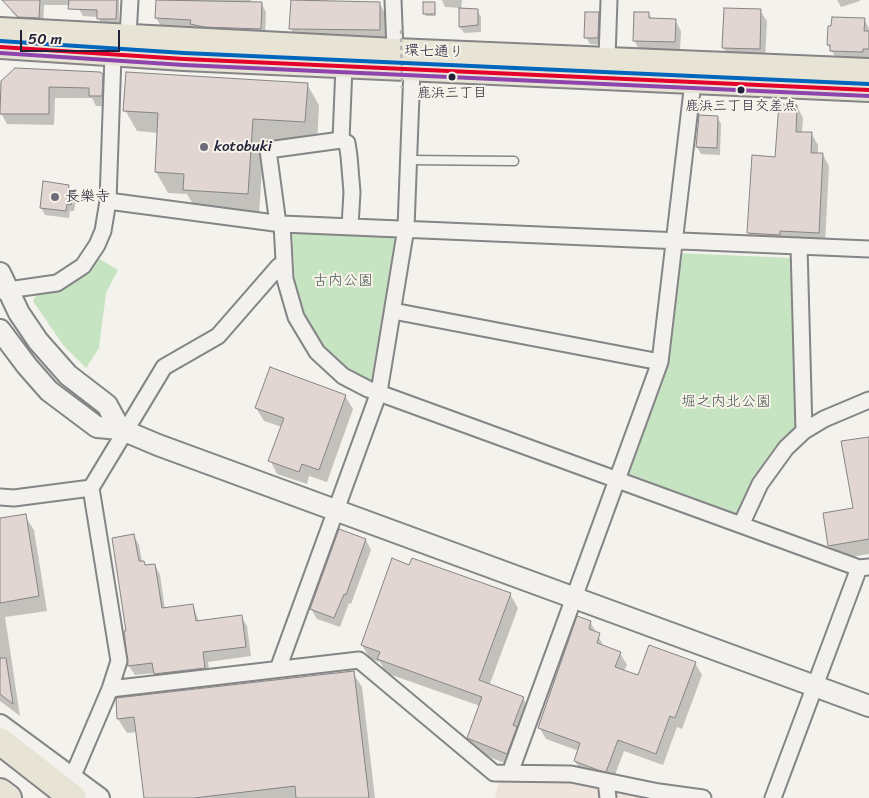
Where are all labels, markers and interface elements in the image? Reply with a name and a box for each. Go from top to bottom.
scale bar [22,20,122,52]
text: 50 m [28,26,62,52]
street label: 環七通り [404,42,464,62]
marker: 鹿浜三丁目 [447,72,457,82]
place label: 鹿浜三丁目 [417,85,487,101]
marker: 鹿浜三丁目交差点 [736,85,746,95]
place label: 鹿浜三丁目交差点 [685,98,797,114]
place label: kotobuki [214,138,272,156]
marker: kotobuki [198,141,210,153]
place label: 長樂寺 [65,188,110,206]
marker: 長樂寺 [49,191,61,203]
park label: 古内公園 [313,272,373,290]
park label: 堀之内北公園 [681,393,771,411]

